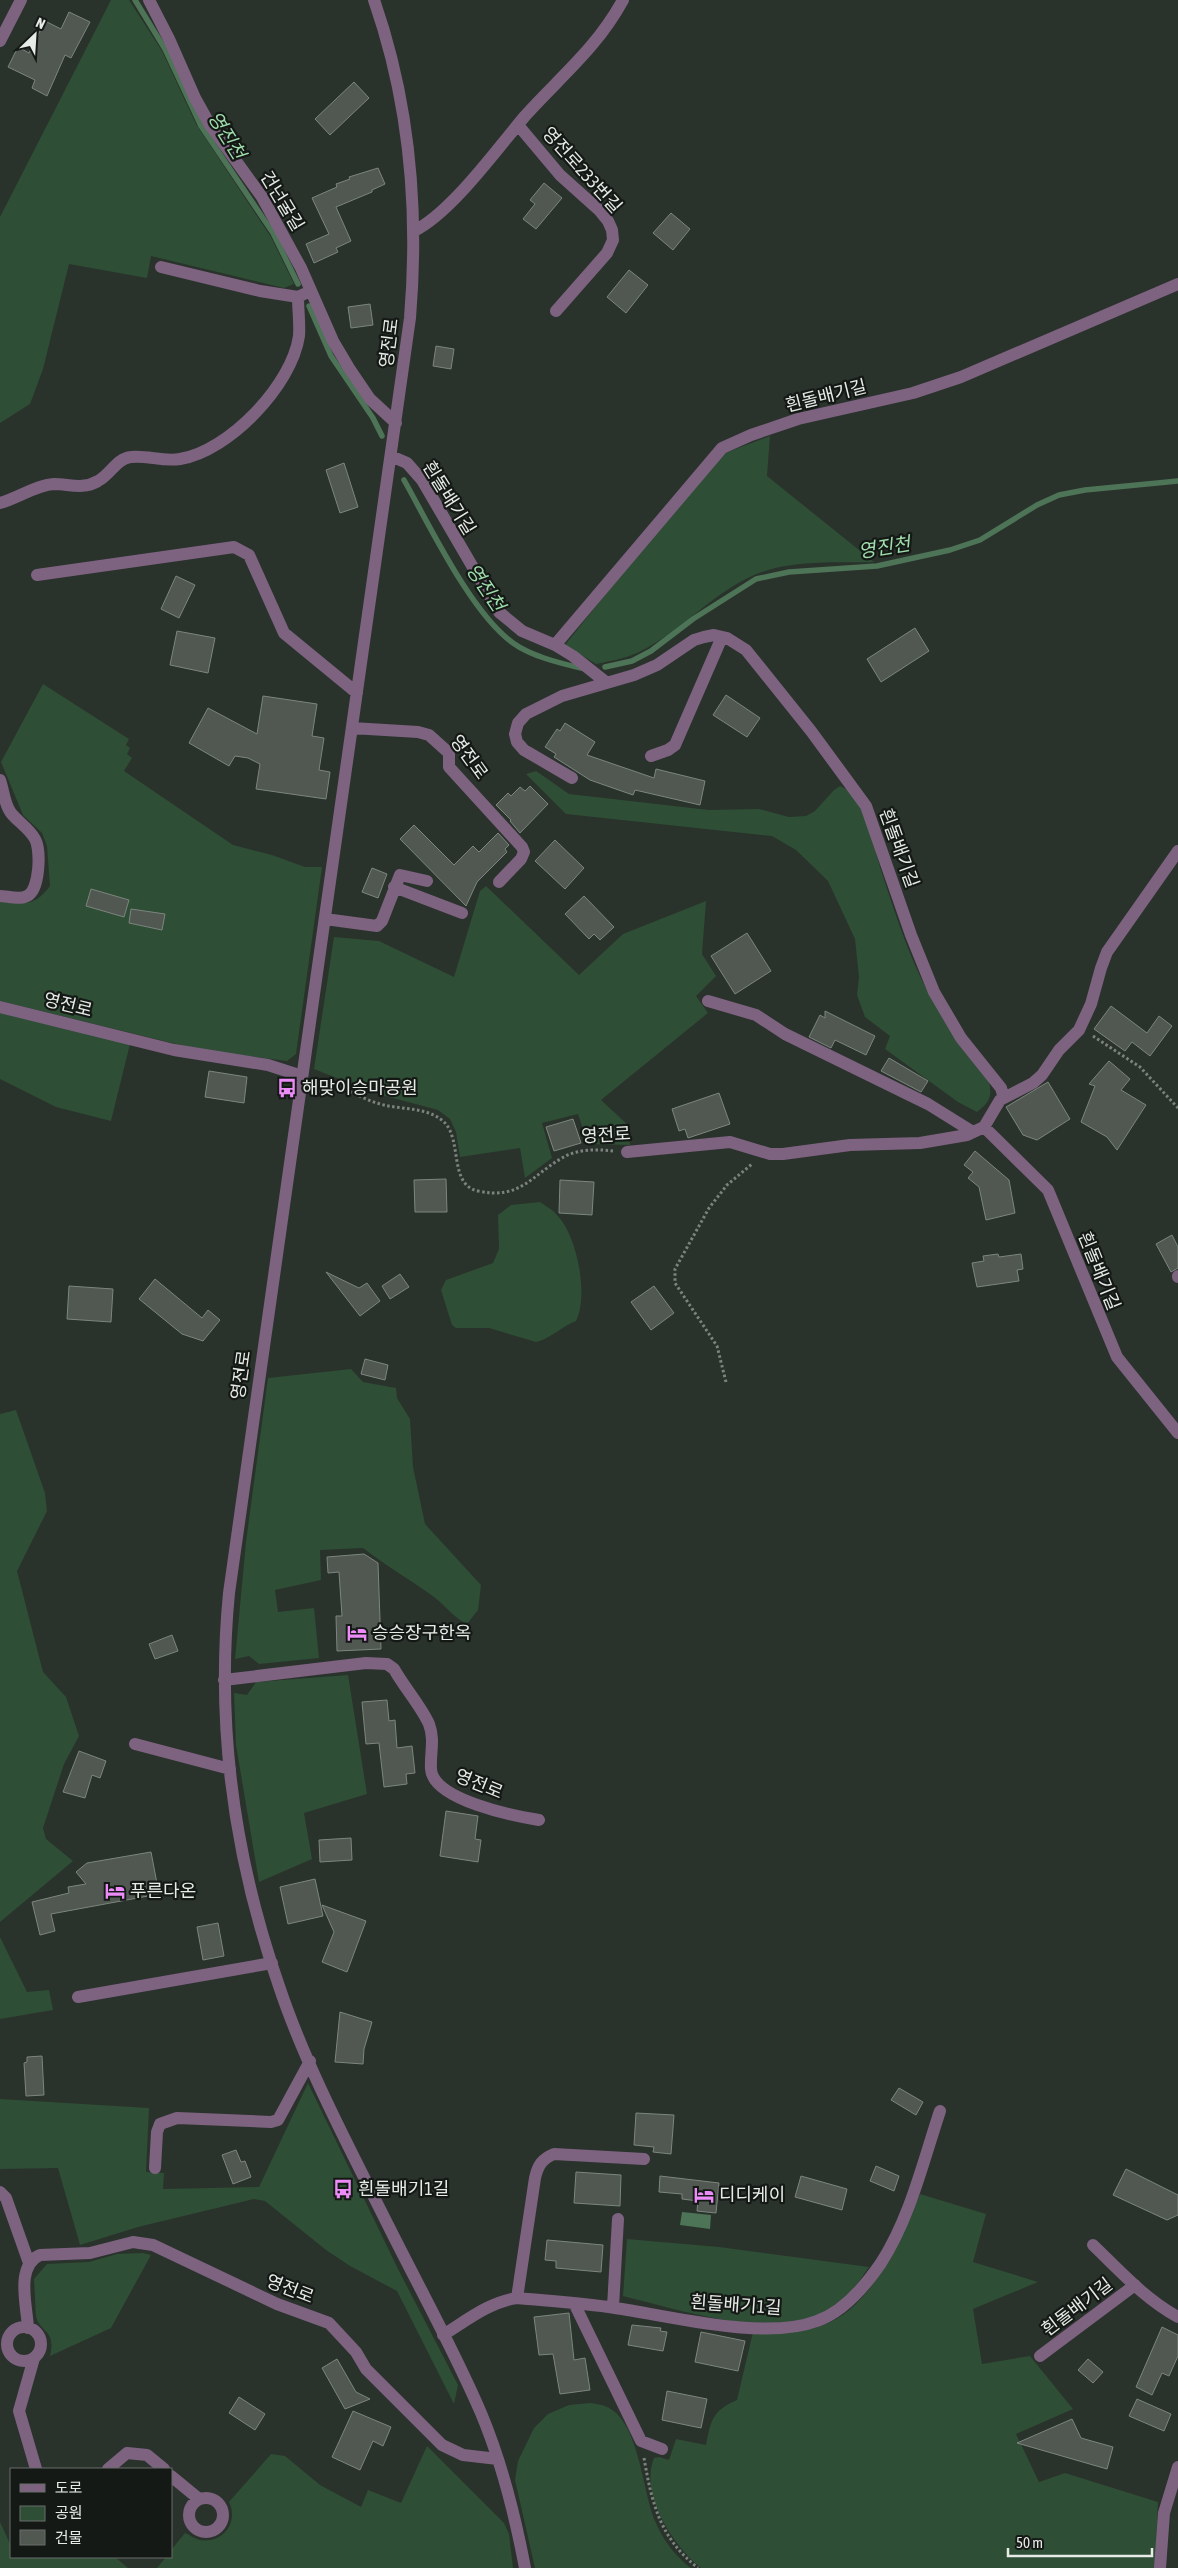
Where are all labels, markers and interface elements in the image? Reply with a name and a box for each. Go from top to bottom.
north arrow [10,10,60,60]
text: N [33,14,48,32]
water label: 영진천 [204,107,251,164]
street label: 영전로233번길 [538,122,626,217]
street label: 건넌굴길 [256,167,308,235]
street label: 영전로 [375,317,402,369]
street label: 흰돌배기길 [783,375,869,416]
street label: 흰돌배기길 [419,457,480,538]
water label: 영진천 [856,532,913,562]
water label: 영진천 [462,559,511,616]
street label: 영전로 [446,730,493,783]
street label: 흰돌배기길 [875,805,923,890]
street label: 영전로 [41,988,95,1021]
bus stop icon: 해맞이승마공원 [276,1077,298,1099]
place label: 해맞이승마공원 [302,1077,418,1098]
street label: 영전로 [581,1123,631,1146]
street label: 흰돌배기길 [1074,1228,1125,1313]
street label: 영전로 [227,1349,254,1401]
hotel icon: 승승장구한옥 [346,1622,368,1644]
place label: 승승장구한옥 [372,1622,471,1643]
street label: 영전로 [452,1764,506,1803]
hotel icon: 푸른다온 [104,1880,126,1902]
place label: 푸른다온 [130,1880,196,1901]
bus stop icon: 흰돌배기1길 [332,2178,354,2200]
place label: 흰돌배기1길 [358,2178,449,2199]
hotel icon: 디디케이 [693,2184,715,2206]
place label: 디디케이 [719,2184,785,2205]
street label: 영전로 [263,2270,317,2307]
street label: 흰돌배기길 [1037,2273,1116,2340]
street label: 흰돌배기1길 [690,2291,782,2318]
legend [10,2468,172,2558]
text: 도로 [55,2479,83,2496]
text: 공원 [55,2504,83,2521]
scale bar [1008,2526,1152,2558]
text: 건물 [55,2529,83,2546]
text: 50 m [1016,2534,1043,2551]

